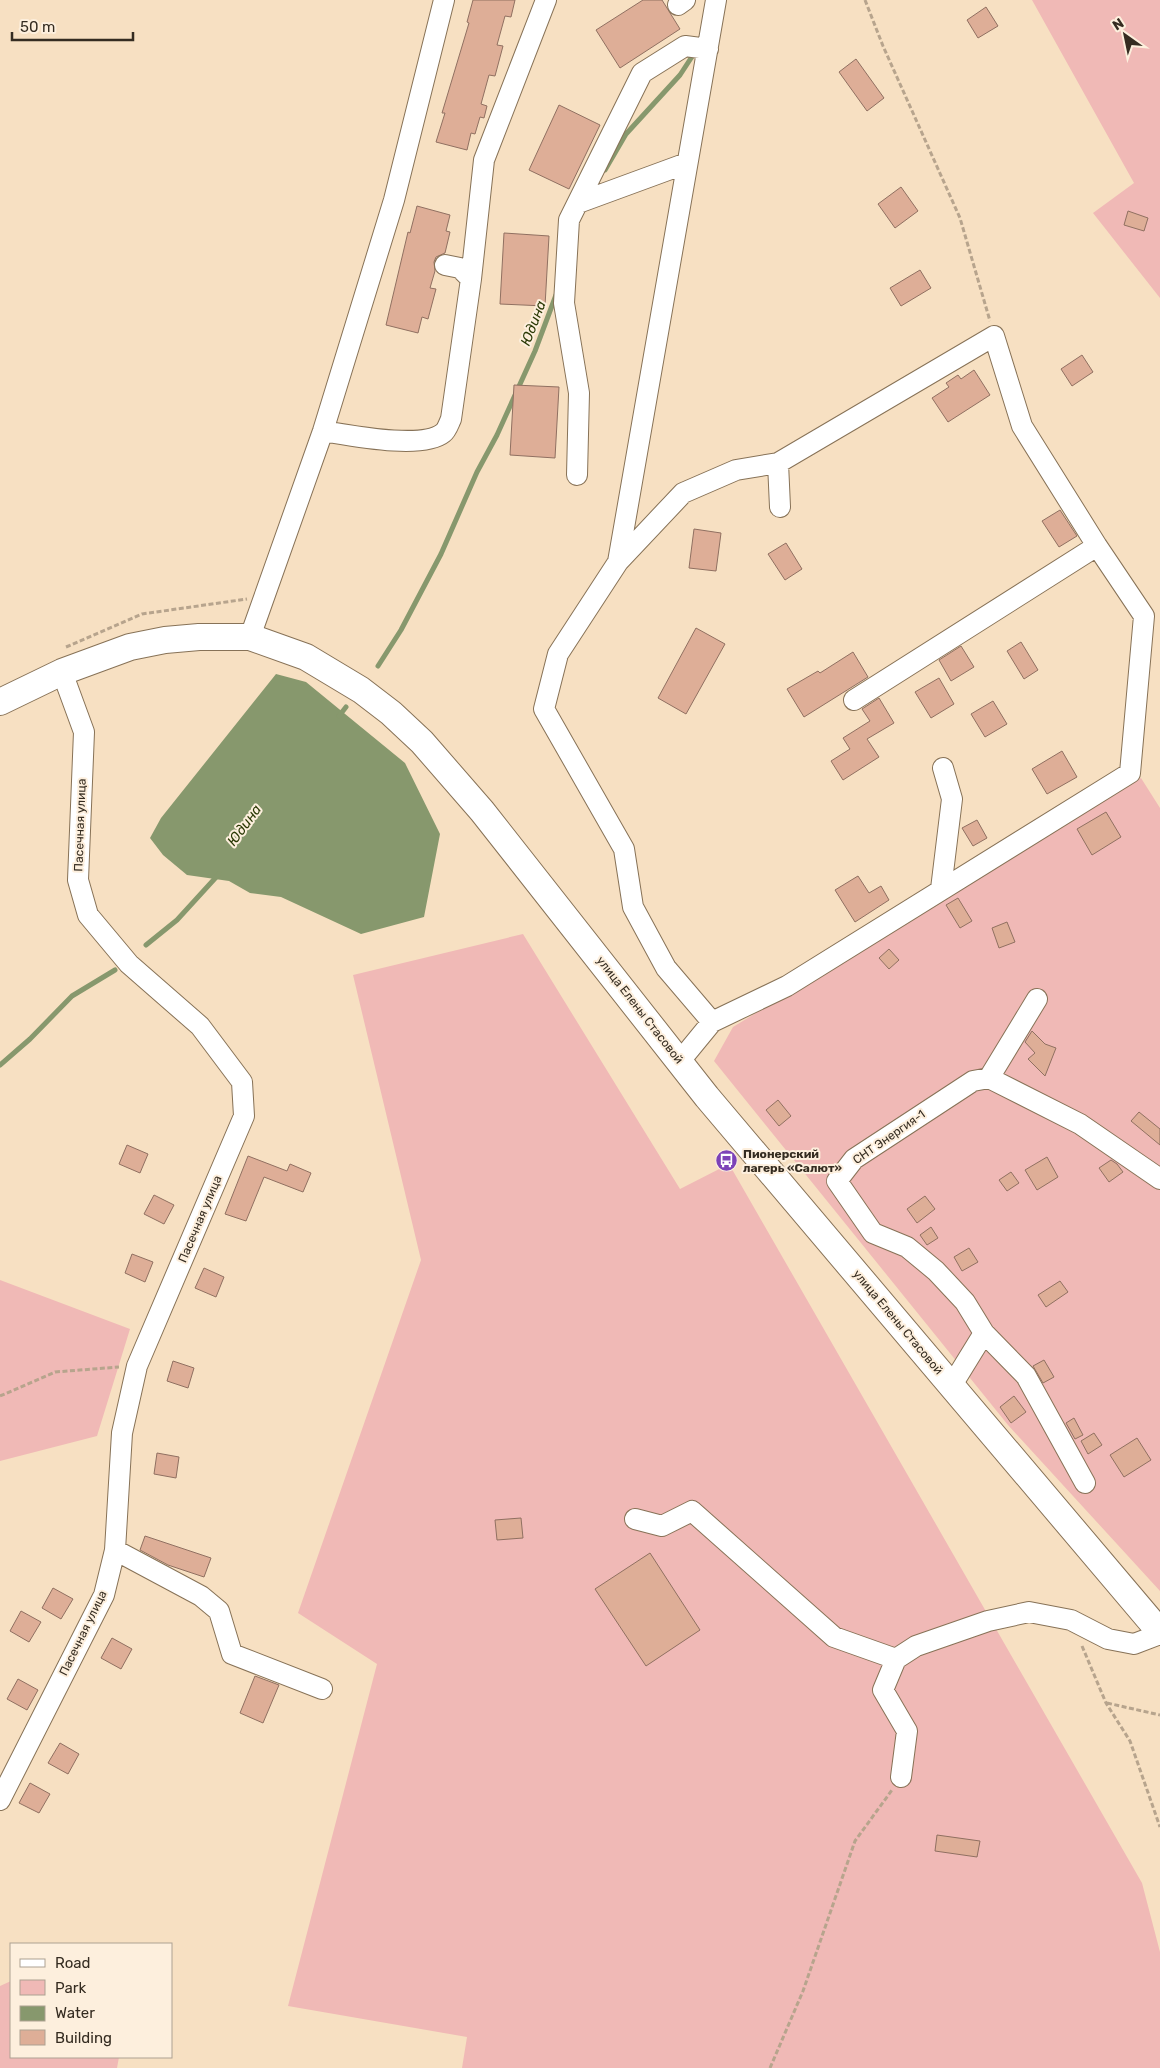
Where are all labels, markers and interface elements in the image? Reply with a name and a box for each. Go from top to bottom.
scale bar [12,10,134,42]
north arrow [1100,10,1150,60]
text: N [1109,15,1127,34]
text: 50 m [20,18,55,36]
water label: Юдина [517,298,550,348]
street label: Пасечная улица [71,778,89,872]
water label: Юдина [224,801,265,849]
street label: улица Елены Стасовой [594,954,686,1066]
street label: СНТ Энергия-1 [850,1107,928,1167]
place label: Пионерский лагерь «Салют» [743,1147,842,1175]
bus stop icon: Пионерский лагерь «Салют» [715,1149,739,1173]
street label: Пасечная улица [175,1173,225,1265]
street label: улица Елены Стасовой [850,1267,946,1377]
street label: Пасечная улица [56,1588,110,1678]
legend [10,1943,172,2058]
text: Road [55,1954,91,1972]
text: Park [55,1979,86,1997]
text: Water [55,2004,95,2022]
text: Building [55,2029,112,2047]

